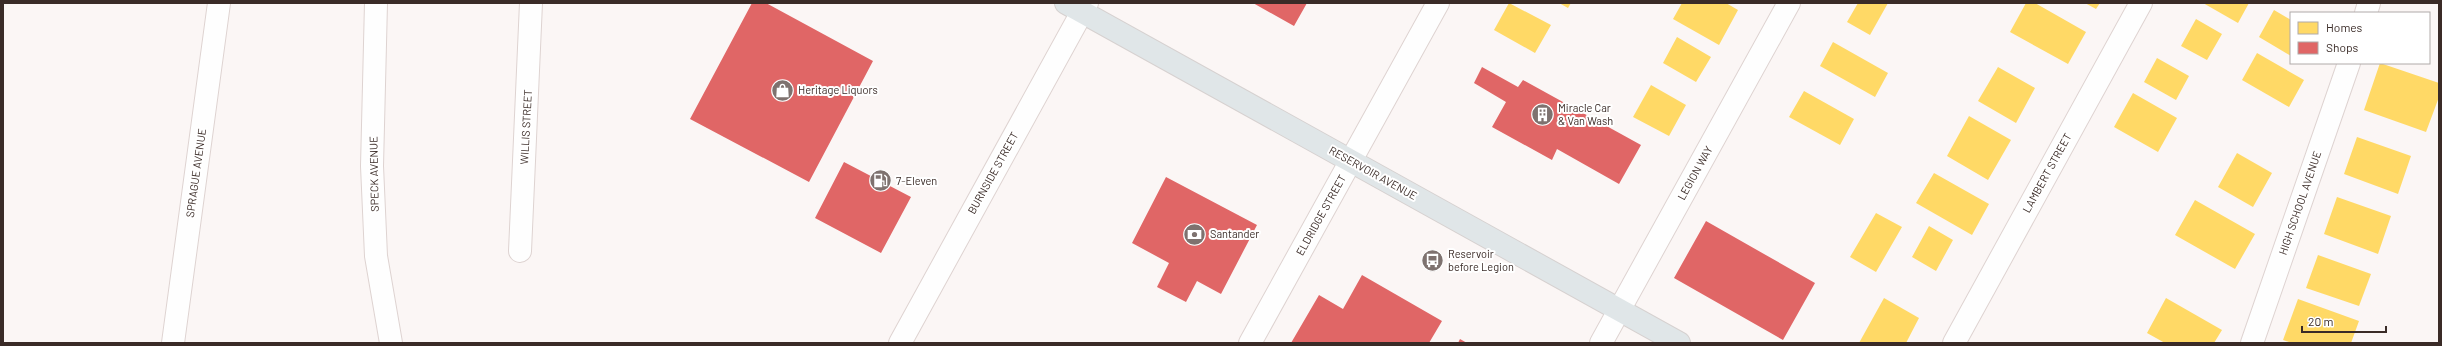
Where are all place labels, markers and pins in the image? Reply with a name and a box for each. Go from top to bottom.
shop icon: Heritage Liquors [769,77,795,103]
place label: Heritage Liquors [798,83,878,96]
building icon: Miracle Car & Van Wash [1529,101,1555,127]
place label: Miracle Car & Van Wash [1558,101,1613,127]
fuel station icon: 7-Eleven [868,168,894,194]
place label: 7-Eleven [896,174,937,187]
bank icon: Santander [1181,221,1207,247]
place label: Santander [1210,227,1259,240]
bus stop icon: Reservoir before Legion [1420,247,1446,273]
place label: Reservoir before Legion [1448,247,1514,273]

